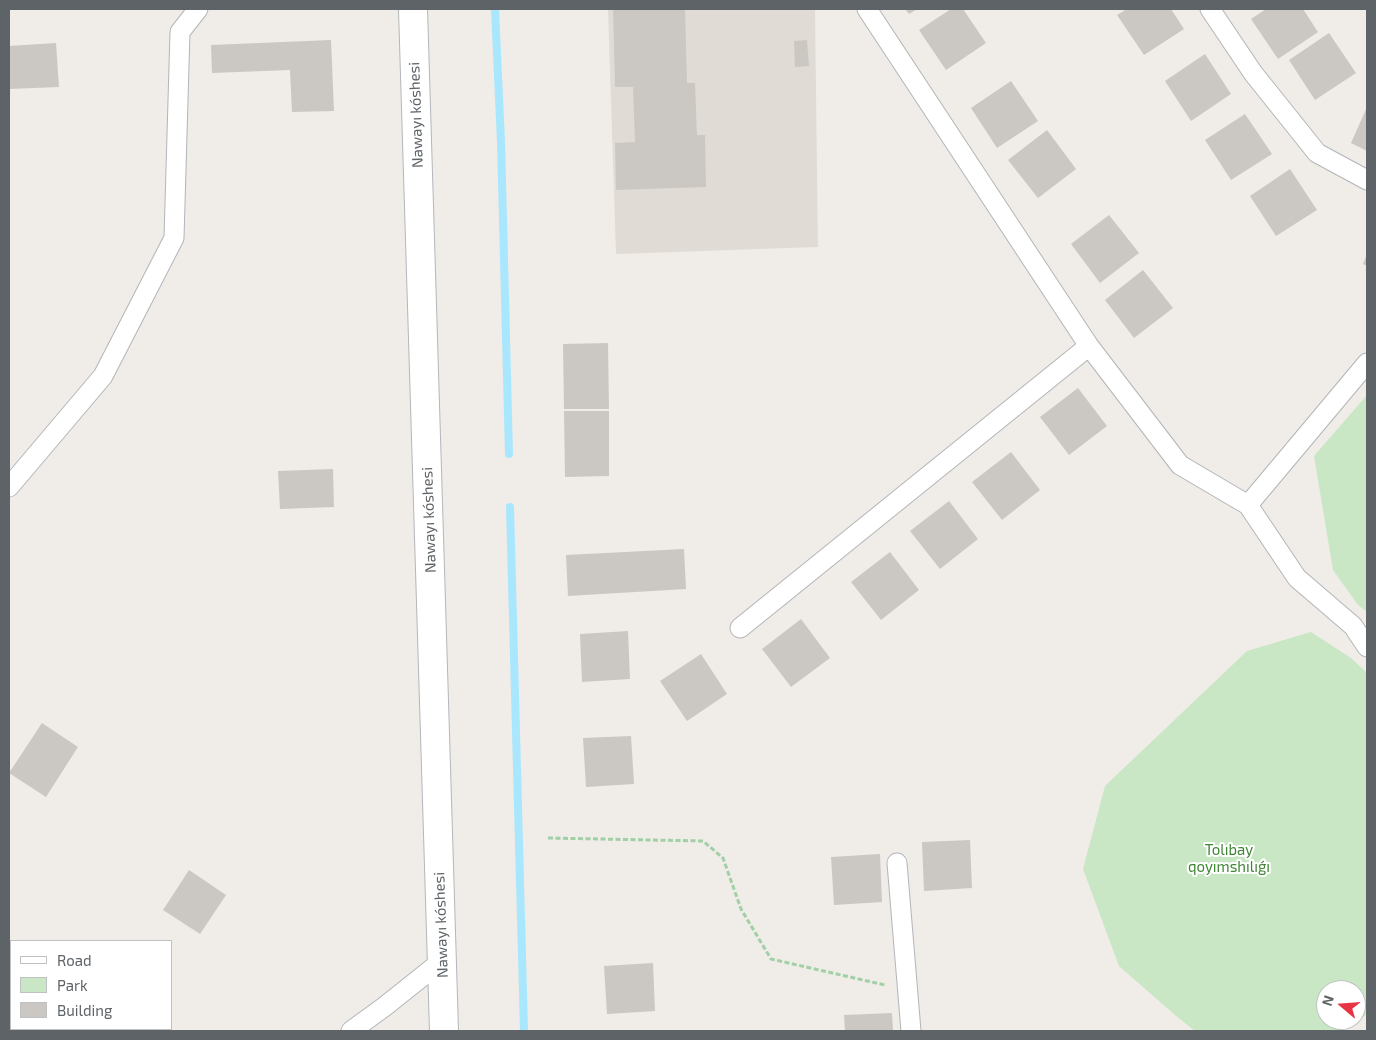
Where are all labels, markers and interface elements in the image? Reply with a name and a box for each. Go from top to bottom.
street label: Nawayı kóshesi [405,62,427,168]
street label: Nawayı kóshesi [418,467,440,573]
park label: Tolıbay qoyımshılıǵı [1188,841,1270,876]
street label: Nawayı kóshesi [430,872,452,978]
legend [10,940,172,1030]
text: Road [57,951,92,969]
text: Park [57,976,88,994]
north arrow [1316,980,1366,1030]
text: N [1318,993,1337,1008]
text: Building [57,1001,112,1019]

